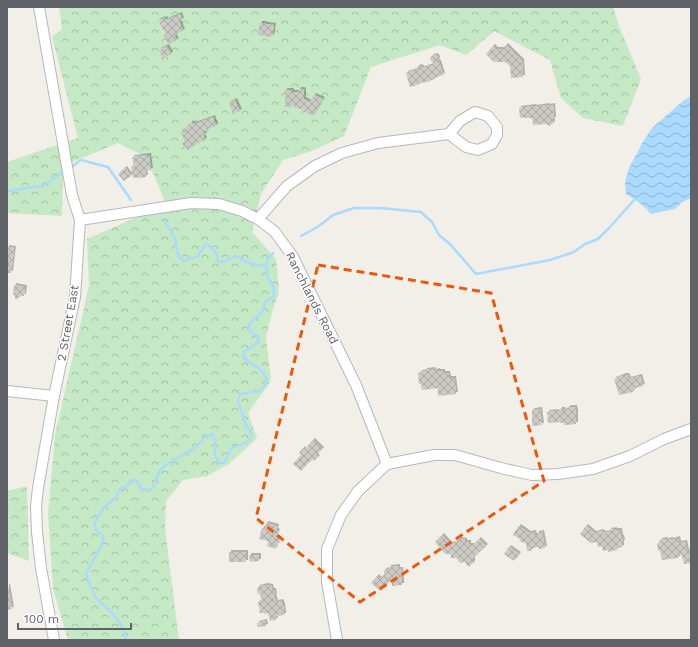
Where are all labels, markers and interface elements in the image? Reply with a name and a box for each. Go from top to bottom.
street label: Ranchlands Road [283,250,341,346]
street label: 2 Street East [54,284,82,362]
scale bar [18,605,131,631]
text: 100 m [24,612,59,626]

